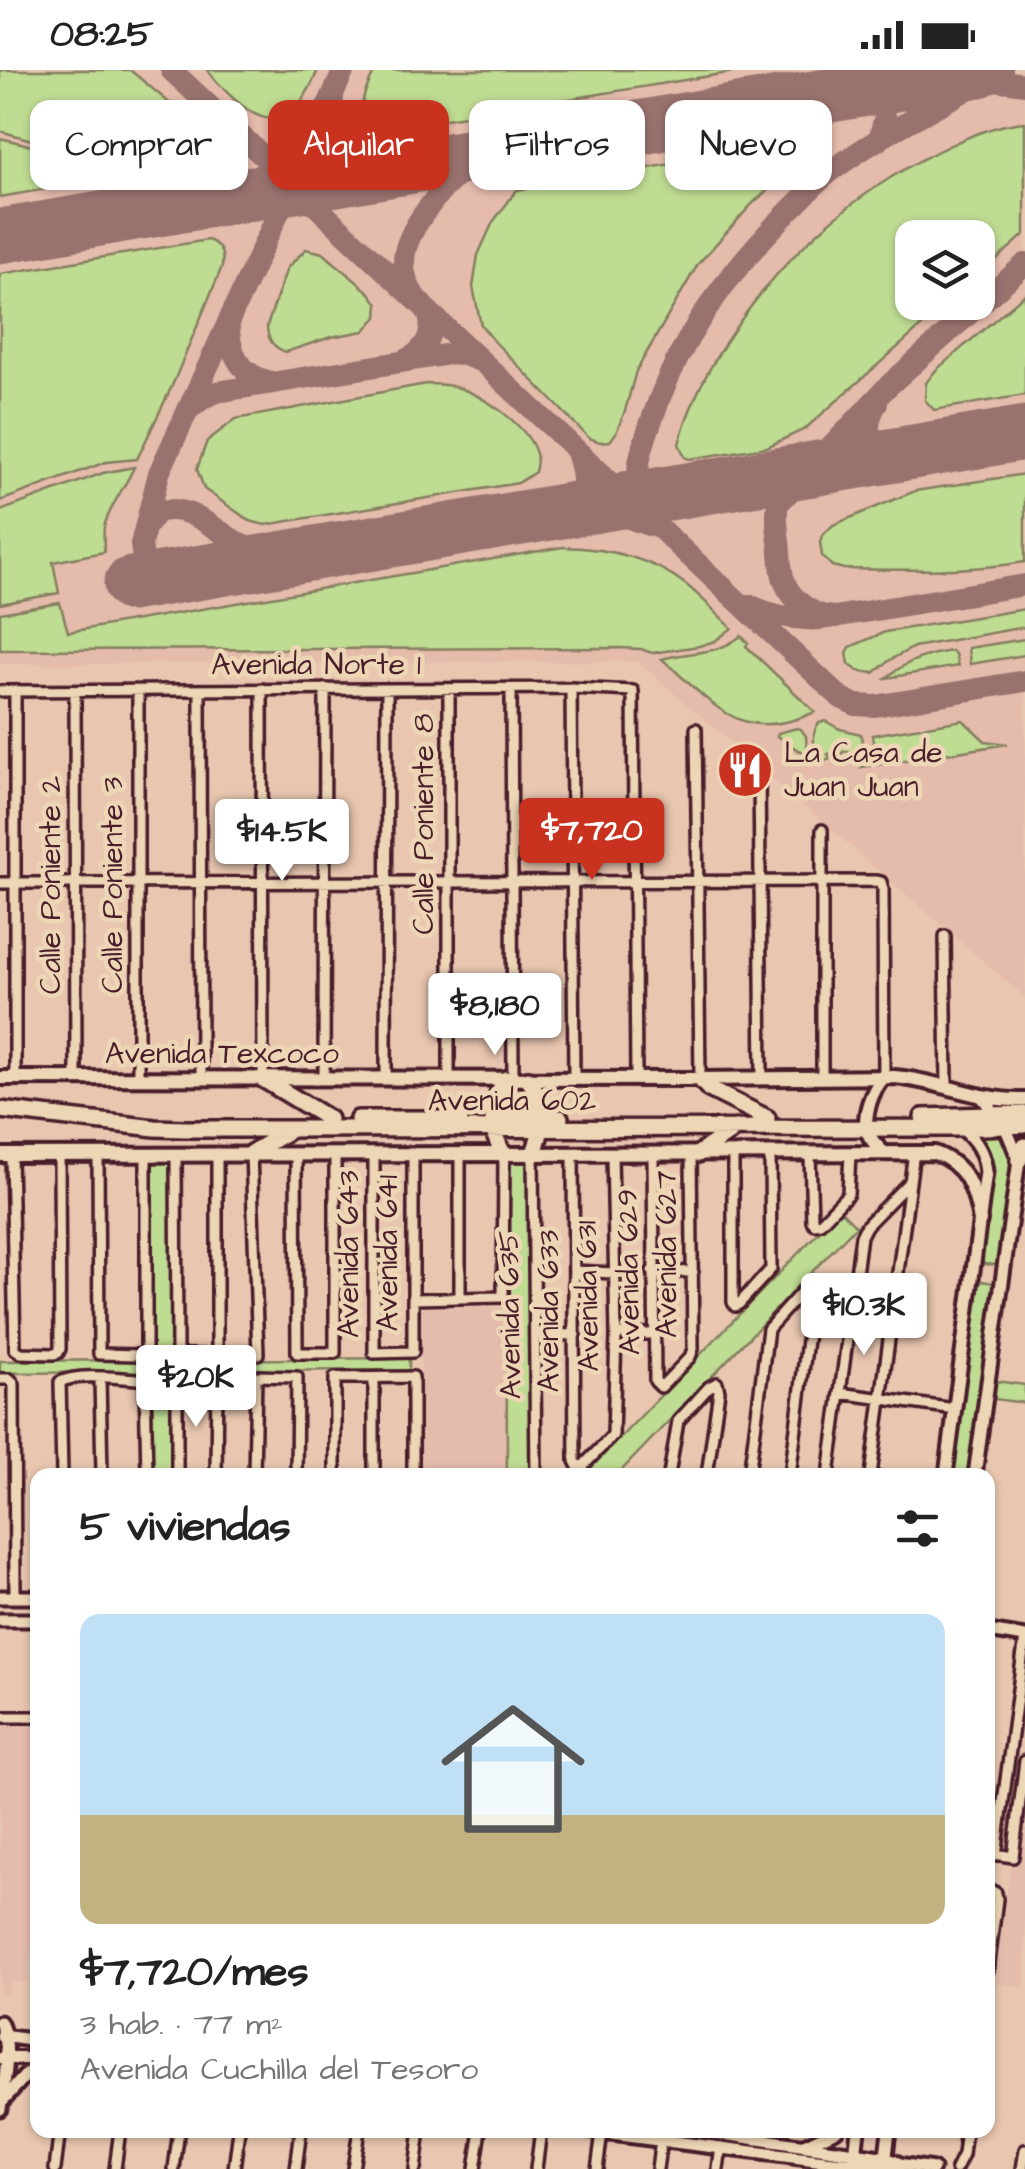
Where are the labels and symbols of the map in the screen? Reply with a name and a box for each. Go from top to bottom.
street label: Avenida Norte 1 [211,644,421,686]
street label: Calle Poniente 8 [403,714,445,934]
place label: La Casa de Juan Juan [784,732,943,808]
restaurant icon: La Casa de Juan Juan [715,740,775,800]
street label: Calle Poniente 2 [30,776,72,994]
street label: Calle Poniente 3 [92,777,134,993]
pin: $7,720 [511,798,673,883]
pin: $14.5K [201,799,363,884]
pin: $8,180 [414,973,576,1058]
street label: Avenida Texcoco [105,1033,339,1075]
street label: Avenida 602 [428,1080,596,1122]
street label: Avenida 643 [328,1170,370,1338]
street label: Avenida 627 [646,1170,688,1338]
street label: Avenida 641 [367,1175,409,1331]
street label: Avenida 629 [607,1189,651,1355]
street label: Avenida 631 [566,1220,610,1372]
street label: Avenida 635 [488,1230,532,1400]
street label: Avenida 633 [528,1230,570,1392]
pin: $10.3K [783,1273,945,1358]
pin: $20K [137,1345,255,1430]

